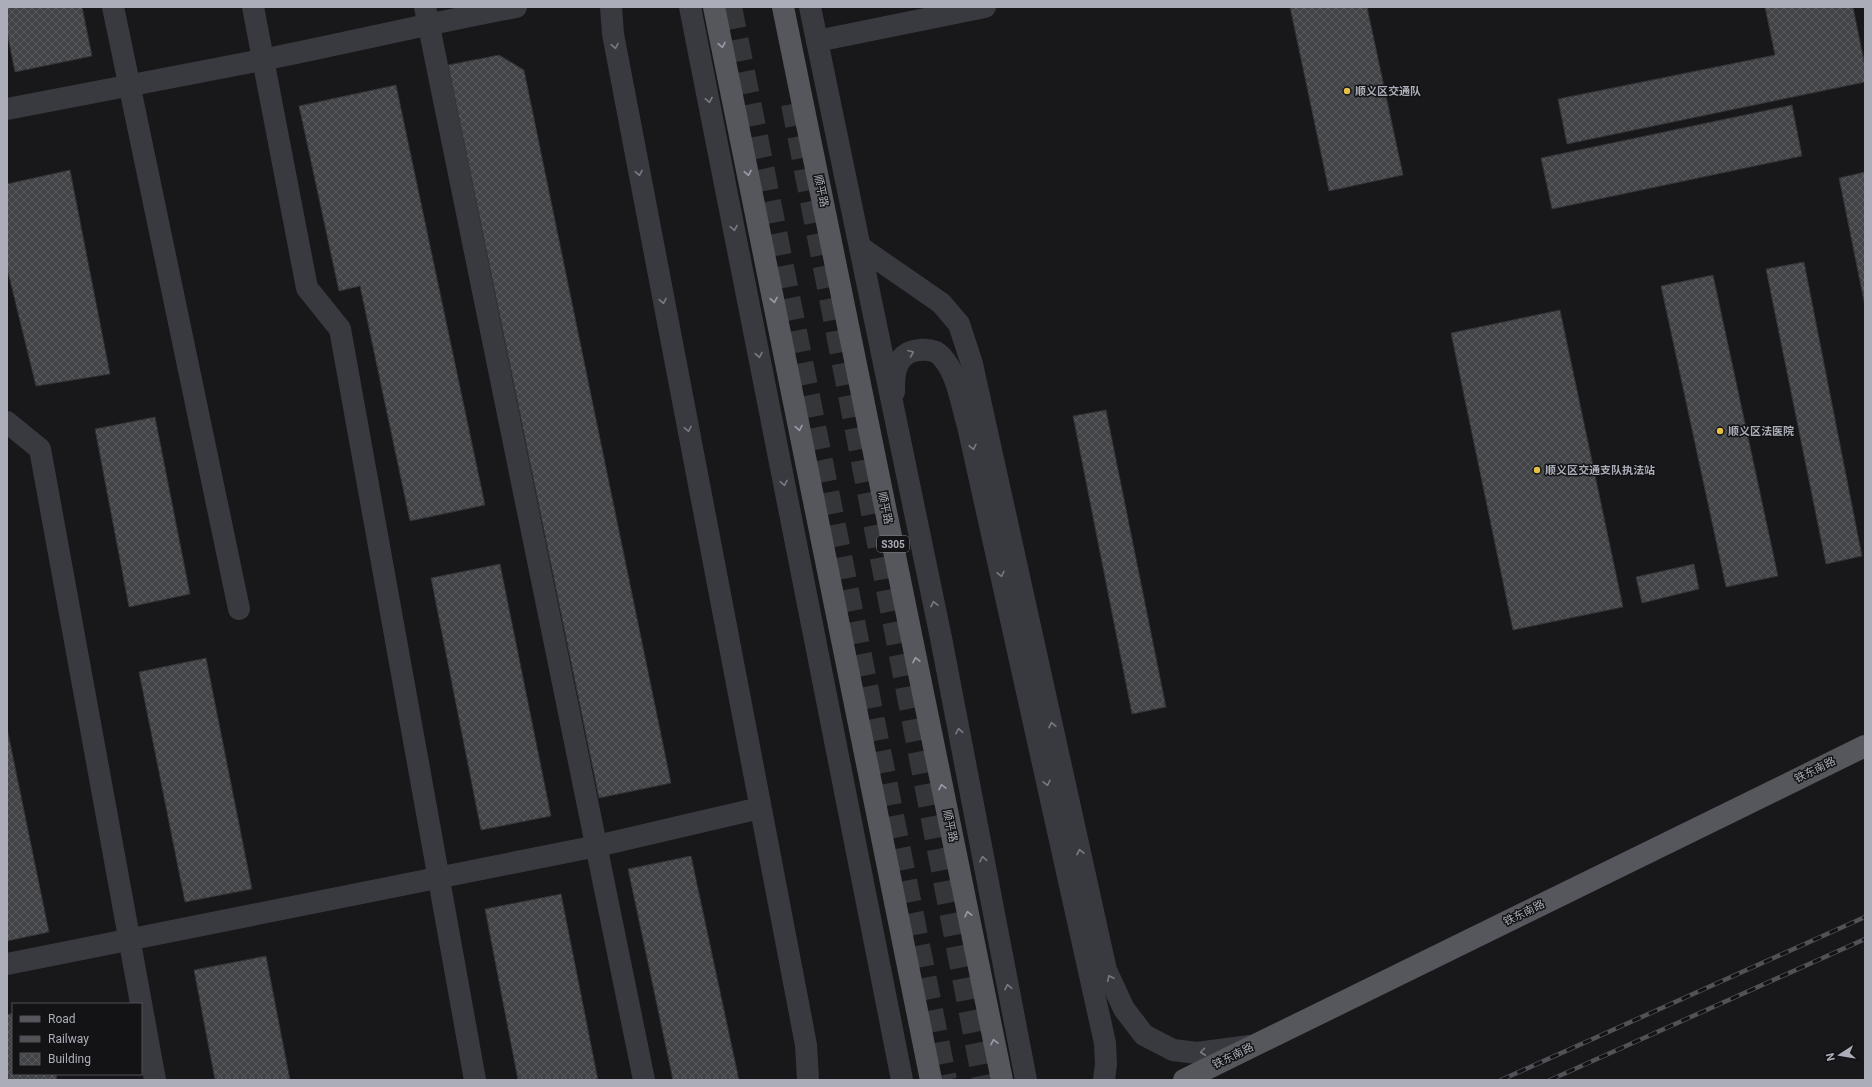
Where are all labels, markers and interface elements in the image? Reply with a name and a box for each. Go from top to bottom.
one-way arrow [718,42,726,48]
one-way arrow [610,43,619,49]
place label: 顺义区交通队 [1355,85,1421,98]
marker: 顺义区交通队 [1342,86,1352,96]
one-way arrow [704,97,713,103]
one-way arrow [634,170,643,177]
one-way arrow [743,170,751,176]
street label: 顺平路 [811,174,831,208]
one-way arrow [730,225,738,231]
one-way arrow [769,297,777,303]
one-way arrow [659,298,667,304]
one-way arrow [908,350,915,358]
one-way arrow [755,352,763,358]
one-way arrow [795,424,803,431]
place label: 顺义区法医院 [1728,425,1794,438]
one-way arrow [683,426,691,432]
marker: 顺义区法医院 [1715,426,1725,436]
one-way arrow [968,444,976,450]
place label: 顺义区交通支队执法站 [1545,464,1655,477]
marker: 顺义区交通支队执法站 [1532,465,1542,475]
one-way arrow [780,480,788,486]
street label: 顺平路 [875,491,895,525]
road number: S305 [877,536,909,552]
one-way arrow [996,571,1004,577]
one-way arrow [930,601,938,607]
one-way arrow [913,656,921,663]
one-way arrow [1048,722,1056,728]
one-way arrow [955,728,963,735]
street label: 铁东南路 [1792,755,1838,785]
one-way arrow [1043,780,1051,786]
one-way arrow [939,784,947,790]
street label: 顺平路 [940,809,960,843]
one-way arrow [1076,849,1084,855]
one-way arrow [980,856,988,862]
street label: 铁东南路 [1501,898,1547,928]
one-way arrow [964,911,973,918]
one-way arrow [1107,975,1115,983]
one-way arrow [1004,984,1013,990]
legend [12,1003,142,1075]
text: Road [48,1012,76,1026]
text: Railway [48,1032,89,1046]
north arrow [1820,1035,1860,1075]
one-way arrow [990,1039,999,1045]
street label: 铁东南路 [1210,1041,1256,1071]
one-way arrow [1200,1047,1206,1056]
text: Building [48,1052,91,1066]
text: N [1823,1052,1838,1062]

